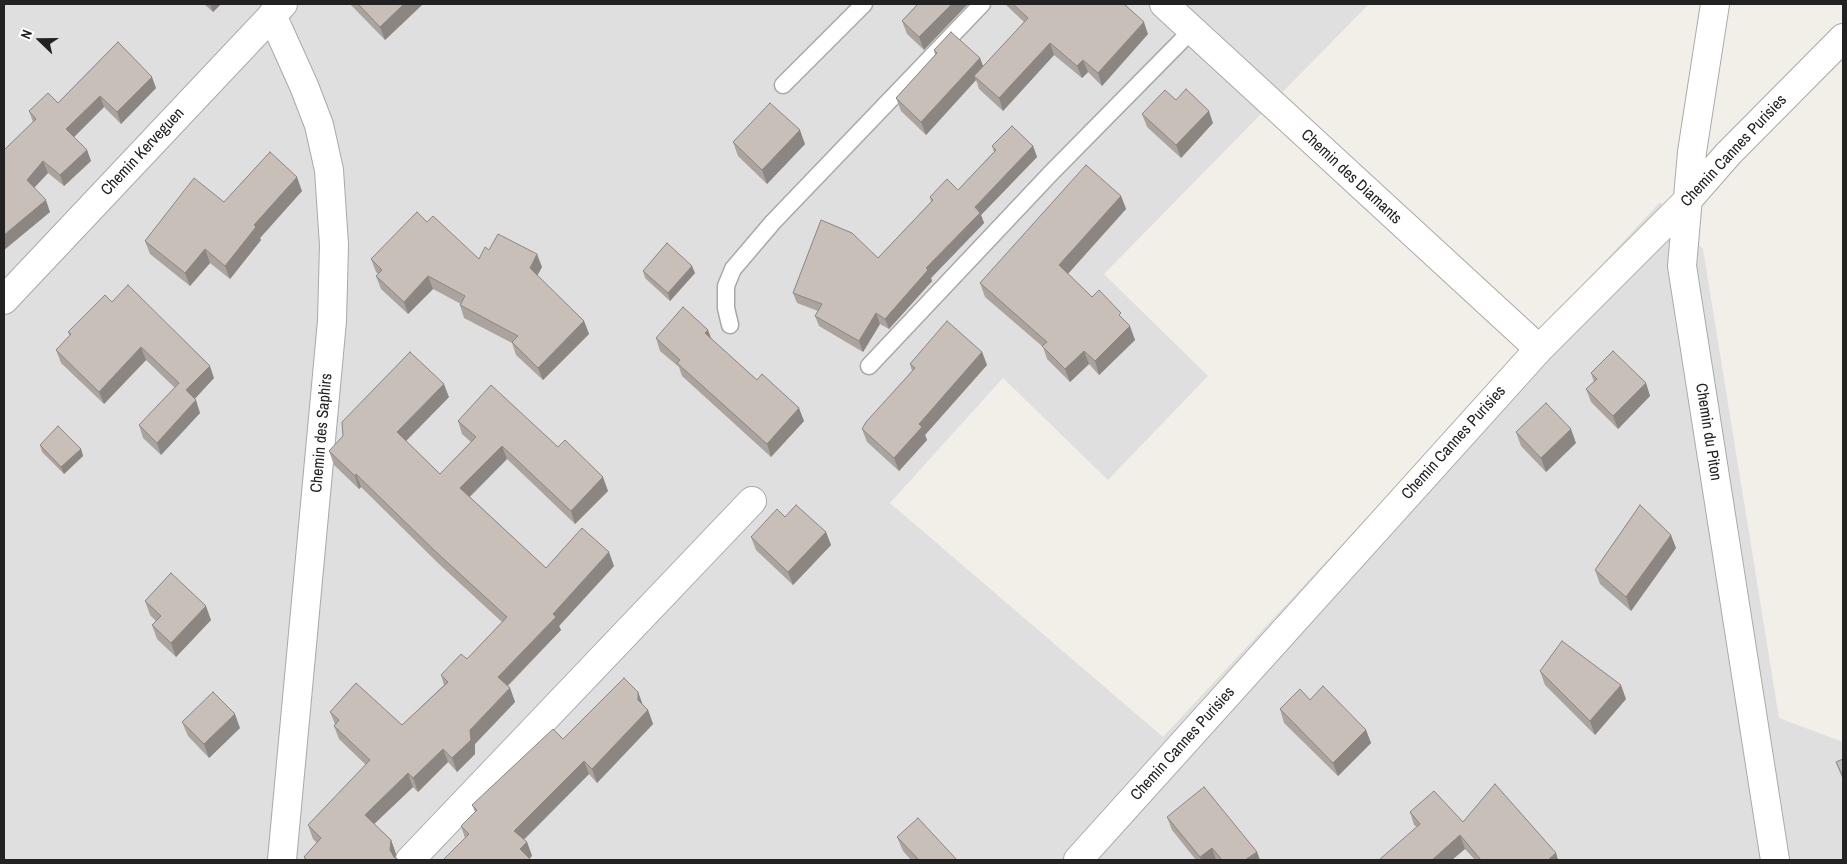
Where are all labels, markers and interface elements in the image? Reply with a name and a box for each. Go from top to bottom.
north arrow [15,15,65,65]
text: N [16,27,36,42]
street label: Chemin Cannes Purisies [1677,91,1791,211]
street label: Chemin Kerveguen [97,104,189,200]
street label: Chemin des Diamants [1297,125,1405,229]
street label: Chemin des Saphirs [307,373,337,493]
street label: Chemin Cannes Purisies [1398,382,1510,504]
street label: Chemin du Piton [1691,382,1725,482]
street label: Chemin Cannes Purisies [1127,683,1239,805]

